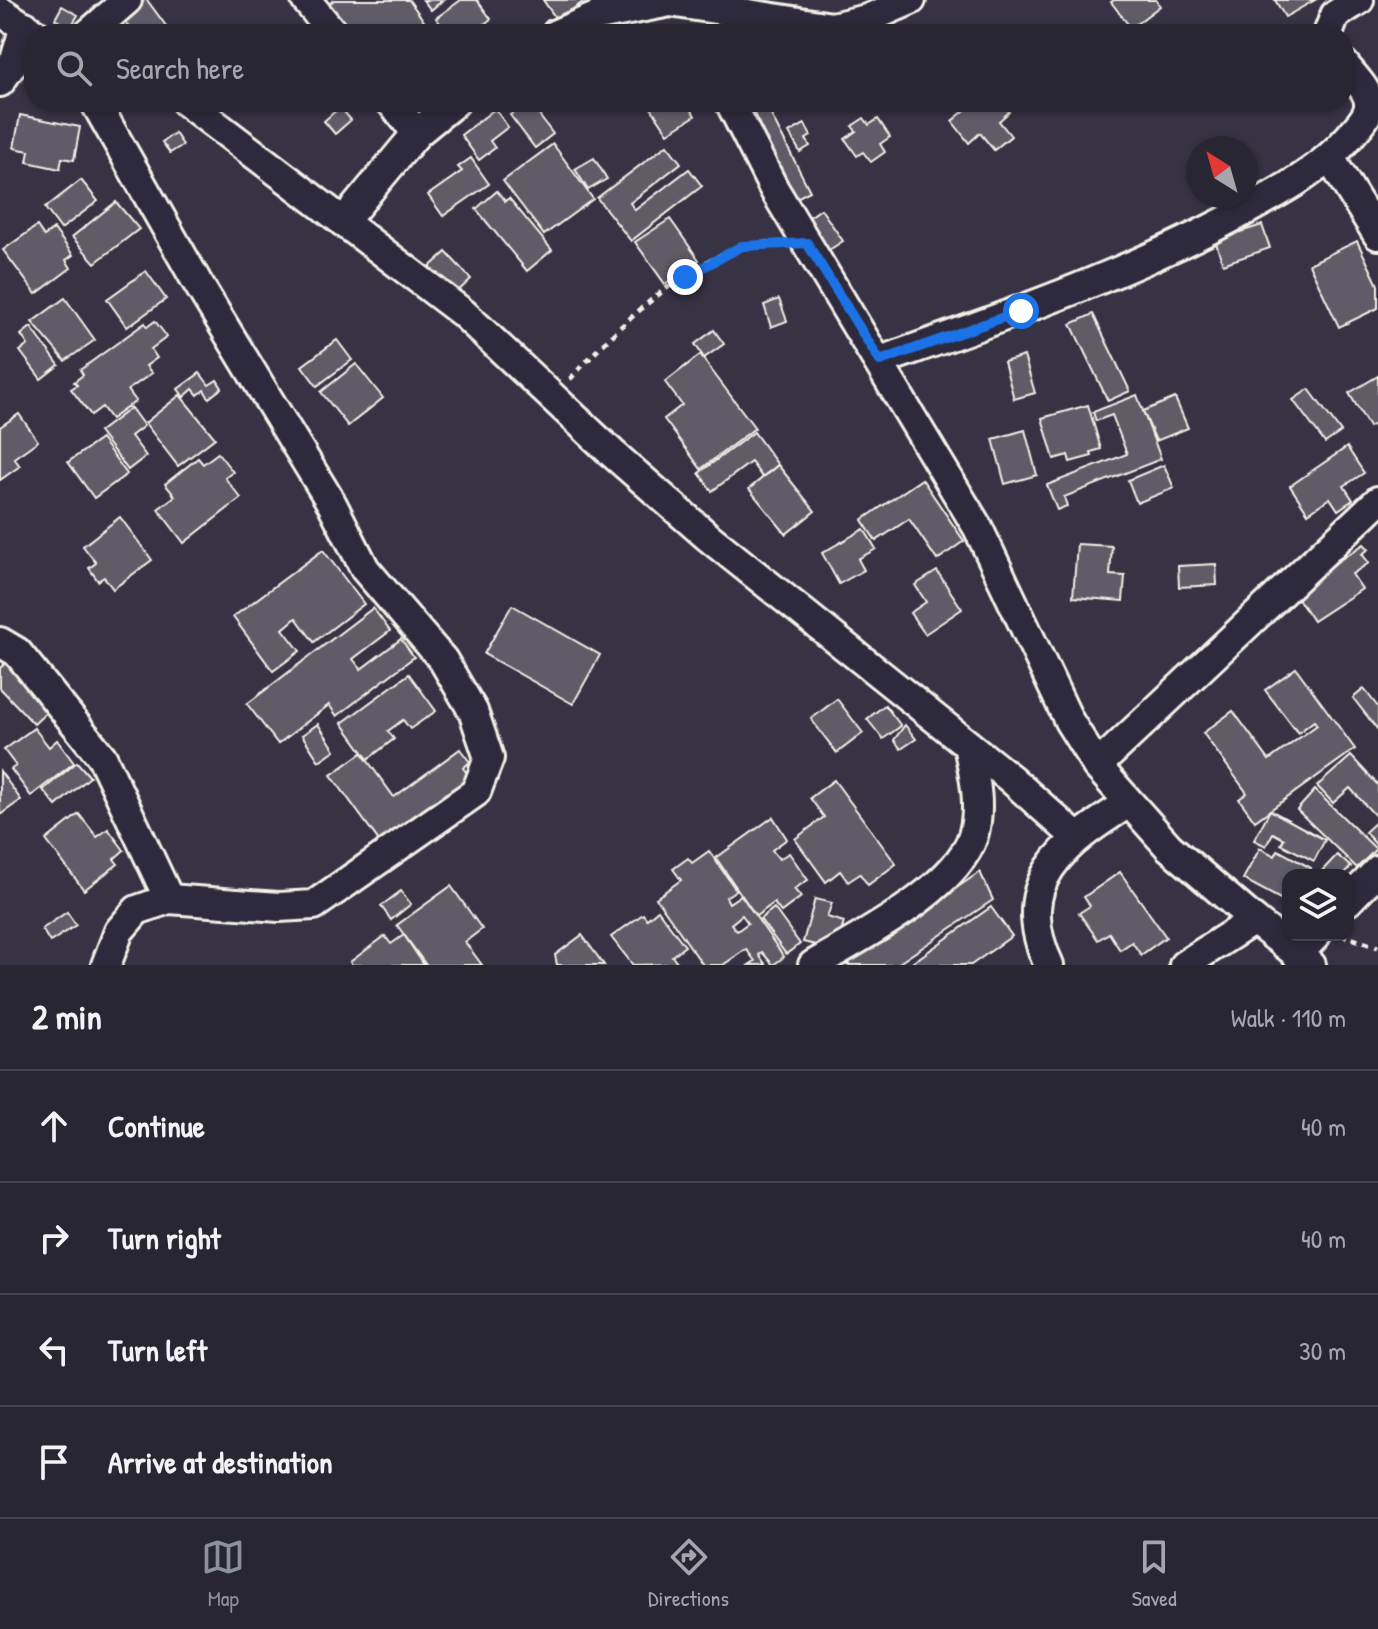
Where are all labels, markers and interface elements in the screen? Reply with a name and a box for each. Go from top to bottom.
search box [24,24,1354,112]
icon: search [52,46,96,90]
text: Search here [116,48,244,88]
north arrow [1186,136,1258,208]
route end [667,259,703,295]
route start [1003,293,1039,329]
map controls [1282,869,1354,941]
button: layers [1282,869,1354,941]
text: 2 min [32,994,102,1040]
text: Walk · 110 m [1231,1000,1346,1035]
icon: ahead [32,1104,76,1148]
text: Continue [108,1106,205,1146]
text: 40 m [1301,1109,1346,1144]
icon: right [32,1216,76,1260]
text: Turn right [108,1218,221,1258]
text: 40 m [1301,1221,1346,1256]
icon: left [32,1328,76,1372]
text: Turn left [108,1330,207,1370]
text: 30 m [1299,1333,1346,1368]
icon: arrive [32,1440,76,1484]
text: Arrive at destination [108,1442,333,1482]
tab: Map [201,1535,245,1613]
tab: Directions [648,1535,729,1613]
tab: Saved [1132,1535,1177,1613]

